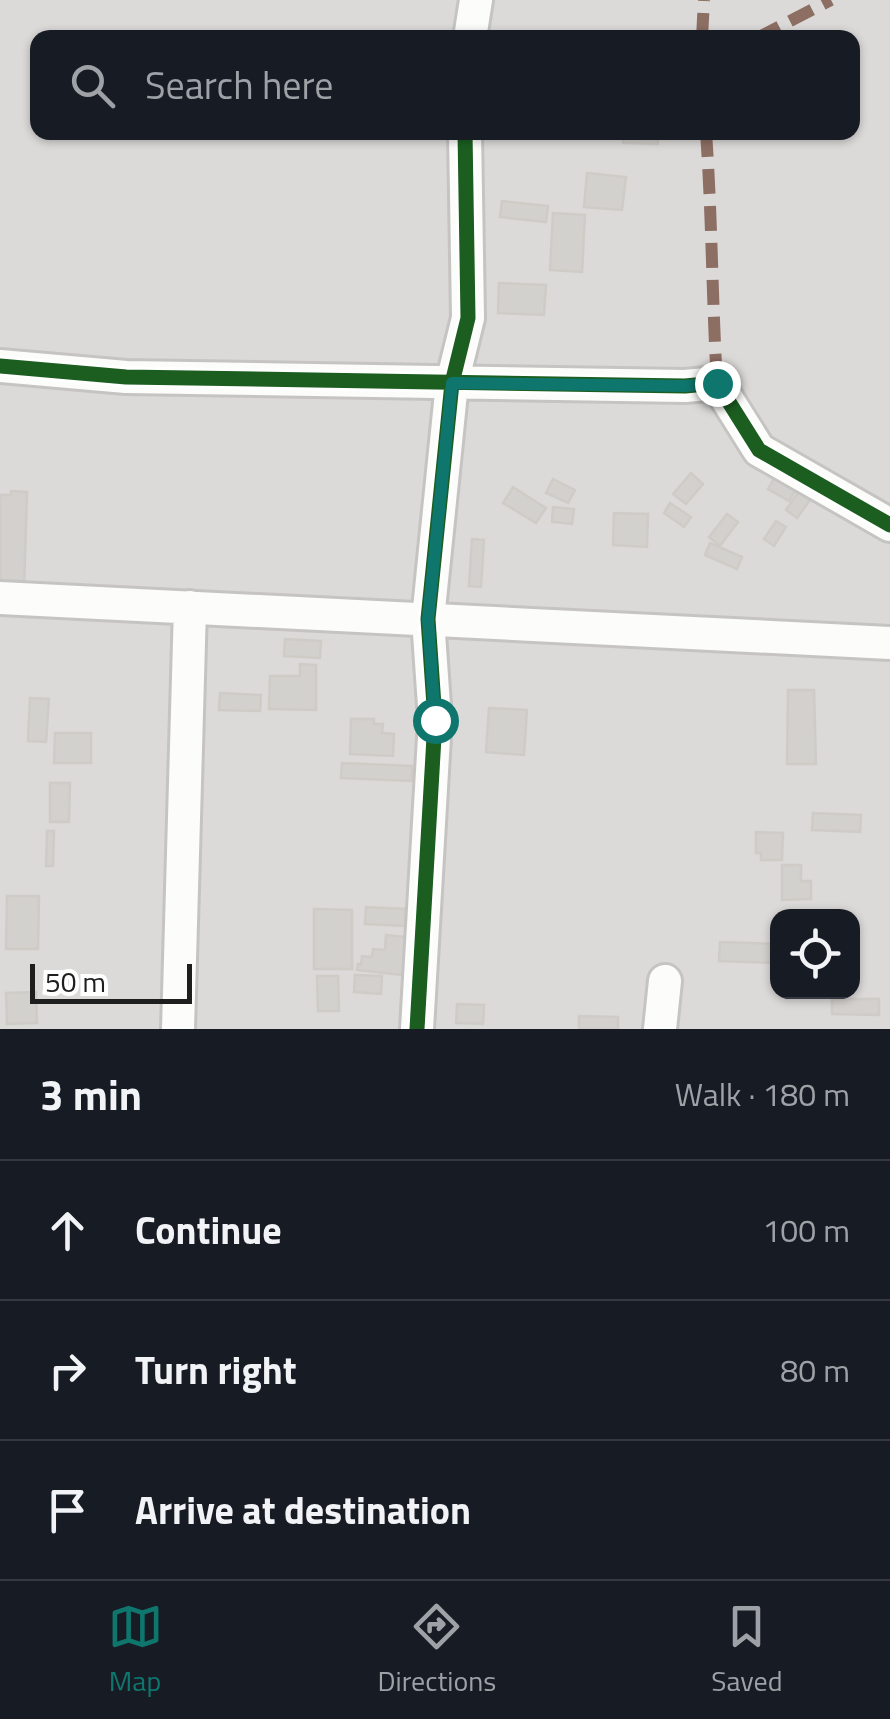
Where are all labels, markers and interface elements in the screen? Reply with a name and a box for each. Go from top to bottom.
search box [30,30,860,140]
text: Search here [145,56,333,114]
icon: search [65,58,120,113]
route end [695,361,741,407]
route start [413,698,459,744]
map controls [770,909,860,999]
button: locate [770,909,860,999]
scale bar [30,959,192,1004]
text: 50 m [45,960,106,1003]
text: 3 min [40,1062,142,1126]
text: Walk · 180 m [675,1070,850,1118]
text: Continue [135,1201,282,1259]
icon: ahead [40,1203,95,1258]
text: 100 m [762,1206,850,1254]
text: Turn right [135,1341,297,1399]
icon: right [40,1343,95,1398]
text: 80 m [780,1346,850,1394]
text: Arrive at destination [135,1481,471,1539]
icon: arrive [40,1483,95,1538]
tab: Map [108,1599,163,1702]
tab: Directions [378,1599,496,1702]
tab: Saved [711,1599,782,1702]

